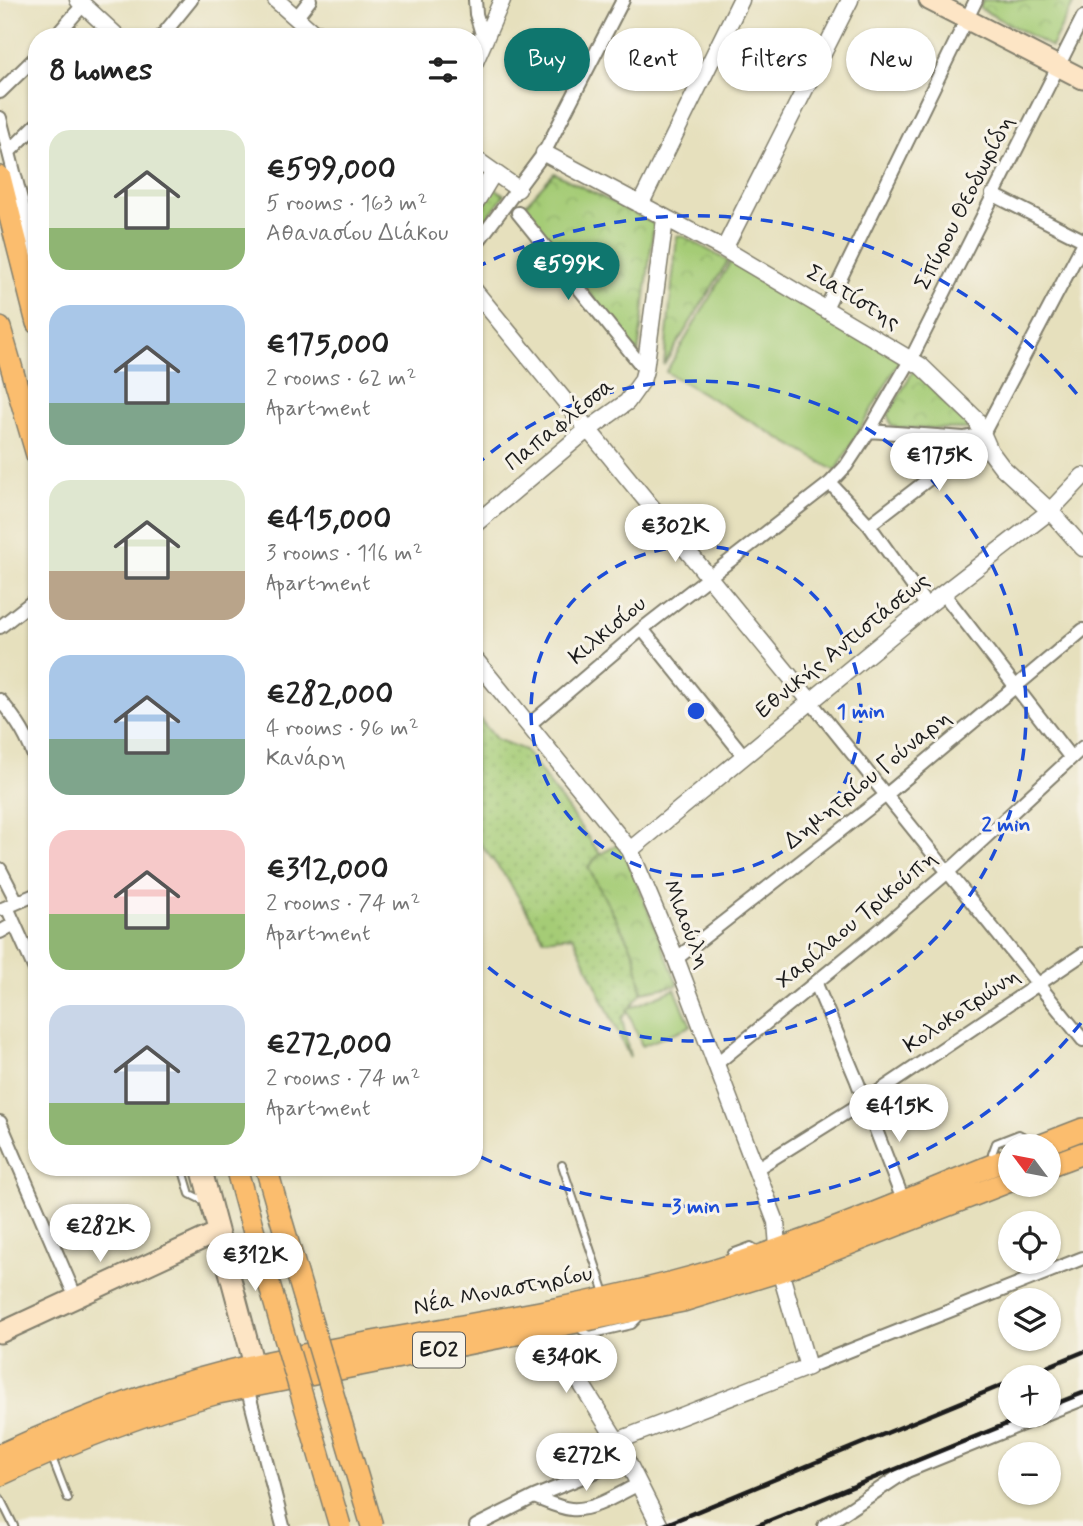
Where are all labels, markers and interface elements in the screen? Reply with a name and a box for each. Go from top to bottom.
chip: Buy [504,28,590,91]
chip: Rent [604,28,703,91]
chip: Filters [717,28,832,91]
chip: New [846,28,936,91]
text: 8 homes [49,51,152,90]
icon: filters [424,51,462,89]
street label: Σπύρου Θεοδωρίδη [908,111,1022,295]
text: €599,000 [266,150,396,189]
icon: home [105,158,189,242]
text: 5 rooms · 163 m² [266,189,428,219]
text: Αθανασίου Διάκου [266,219,448,249]
pin: €599K [519,243,617,302]
text: €599K [533,250,603,280]
street label: Σιατίστης [800,258,906,338]
text: €175,000 [266,325,389,364]
icon: home [105,333,189,417]
text: 2 rooms · 62 m² [266,364,417,394]
street label: Παπαφλέσσα [498,370,621,478]
text: Apartment [266,394,371,424]
pin: €175K [890,434,988,493]
text: €175K [906,441,972,471]
text: €415,000 [266,500,391,539]
pin: €302K [626,504,724,564]
icon: home [105,508,189,592]
text: €302K [641,512,709,542]
text: 3 rooms · 116 m² [266,539,423,569]
street label: Εθνικής Αντιστάσεως [749,566,937,726]
text: Apartment [266,569,371,599]
street label: Κιλκισίου [563,590,653,672]
text: €282,000 [266,675,393,714]
icon: home [105,683,189,767]
text: 1 min [837,698,885,726]
centre of rings [684,699,708,723]
street label: Δημητρίου Γούναρη [778,703,958,857]
text: 4 rooms · 96 m² [266,714,419,744]
text: Κανάρη [266,744,346,774]
text: 2 min [981,811,1031,839]
street label: Χαρίλαου Τρικούπη [770,844,944,996]
text: €312,000 [266,850,389,889]
icon: home [105,858,189,942]
street label: Μιαούλη [655,875,717,973]
text: 2 rooms · 74 m² [266,889,421,919]
text: Apartment [266,919,371,949]
street label: Κολοκοτρώνη [898,961,1026,1061]
text: €272,000 [266,1025,392,1064]
icon: home [105,1033,189,1117]
text: 2 rooms · 74 m² [266,1064,421,1094]
pin: €415K [850,1084,948,1144]
text: €415K [865,1092,933,1122]
text: Apartment [266,1094,371,1124]
north arrow [998,1134,1060,1197]
map controls [998,1134,1061,1505]
text: 3 min [672,1193,720,1221]
pin: €282K [51,1204,149,1264]
button: locate [998,1211,1061,1274]
text: €282K [66,1212,134,1242]
pin: €312K [206,1234,304,1293]
text: €312K [222,1241,288,1271]
street label: Νέα Μοναστηρίου [410,1257,595,1323]
button: layers [998,1288,1061,1351]
road number: ΕΟ2 [413,1332,465,1368]
pin: €340K [517,1336,615,1395]
text: €340K [531,1343,601,1373]
button: + [998,1365,1061,1428]
pin: €272K [537,1434,635,1493]
text: €272K [552,1441,620,1471]
button: − [998,1442,1061,1505]

